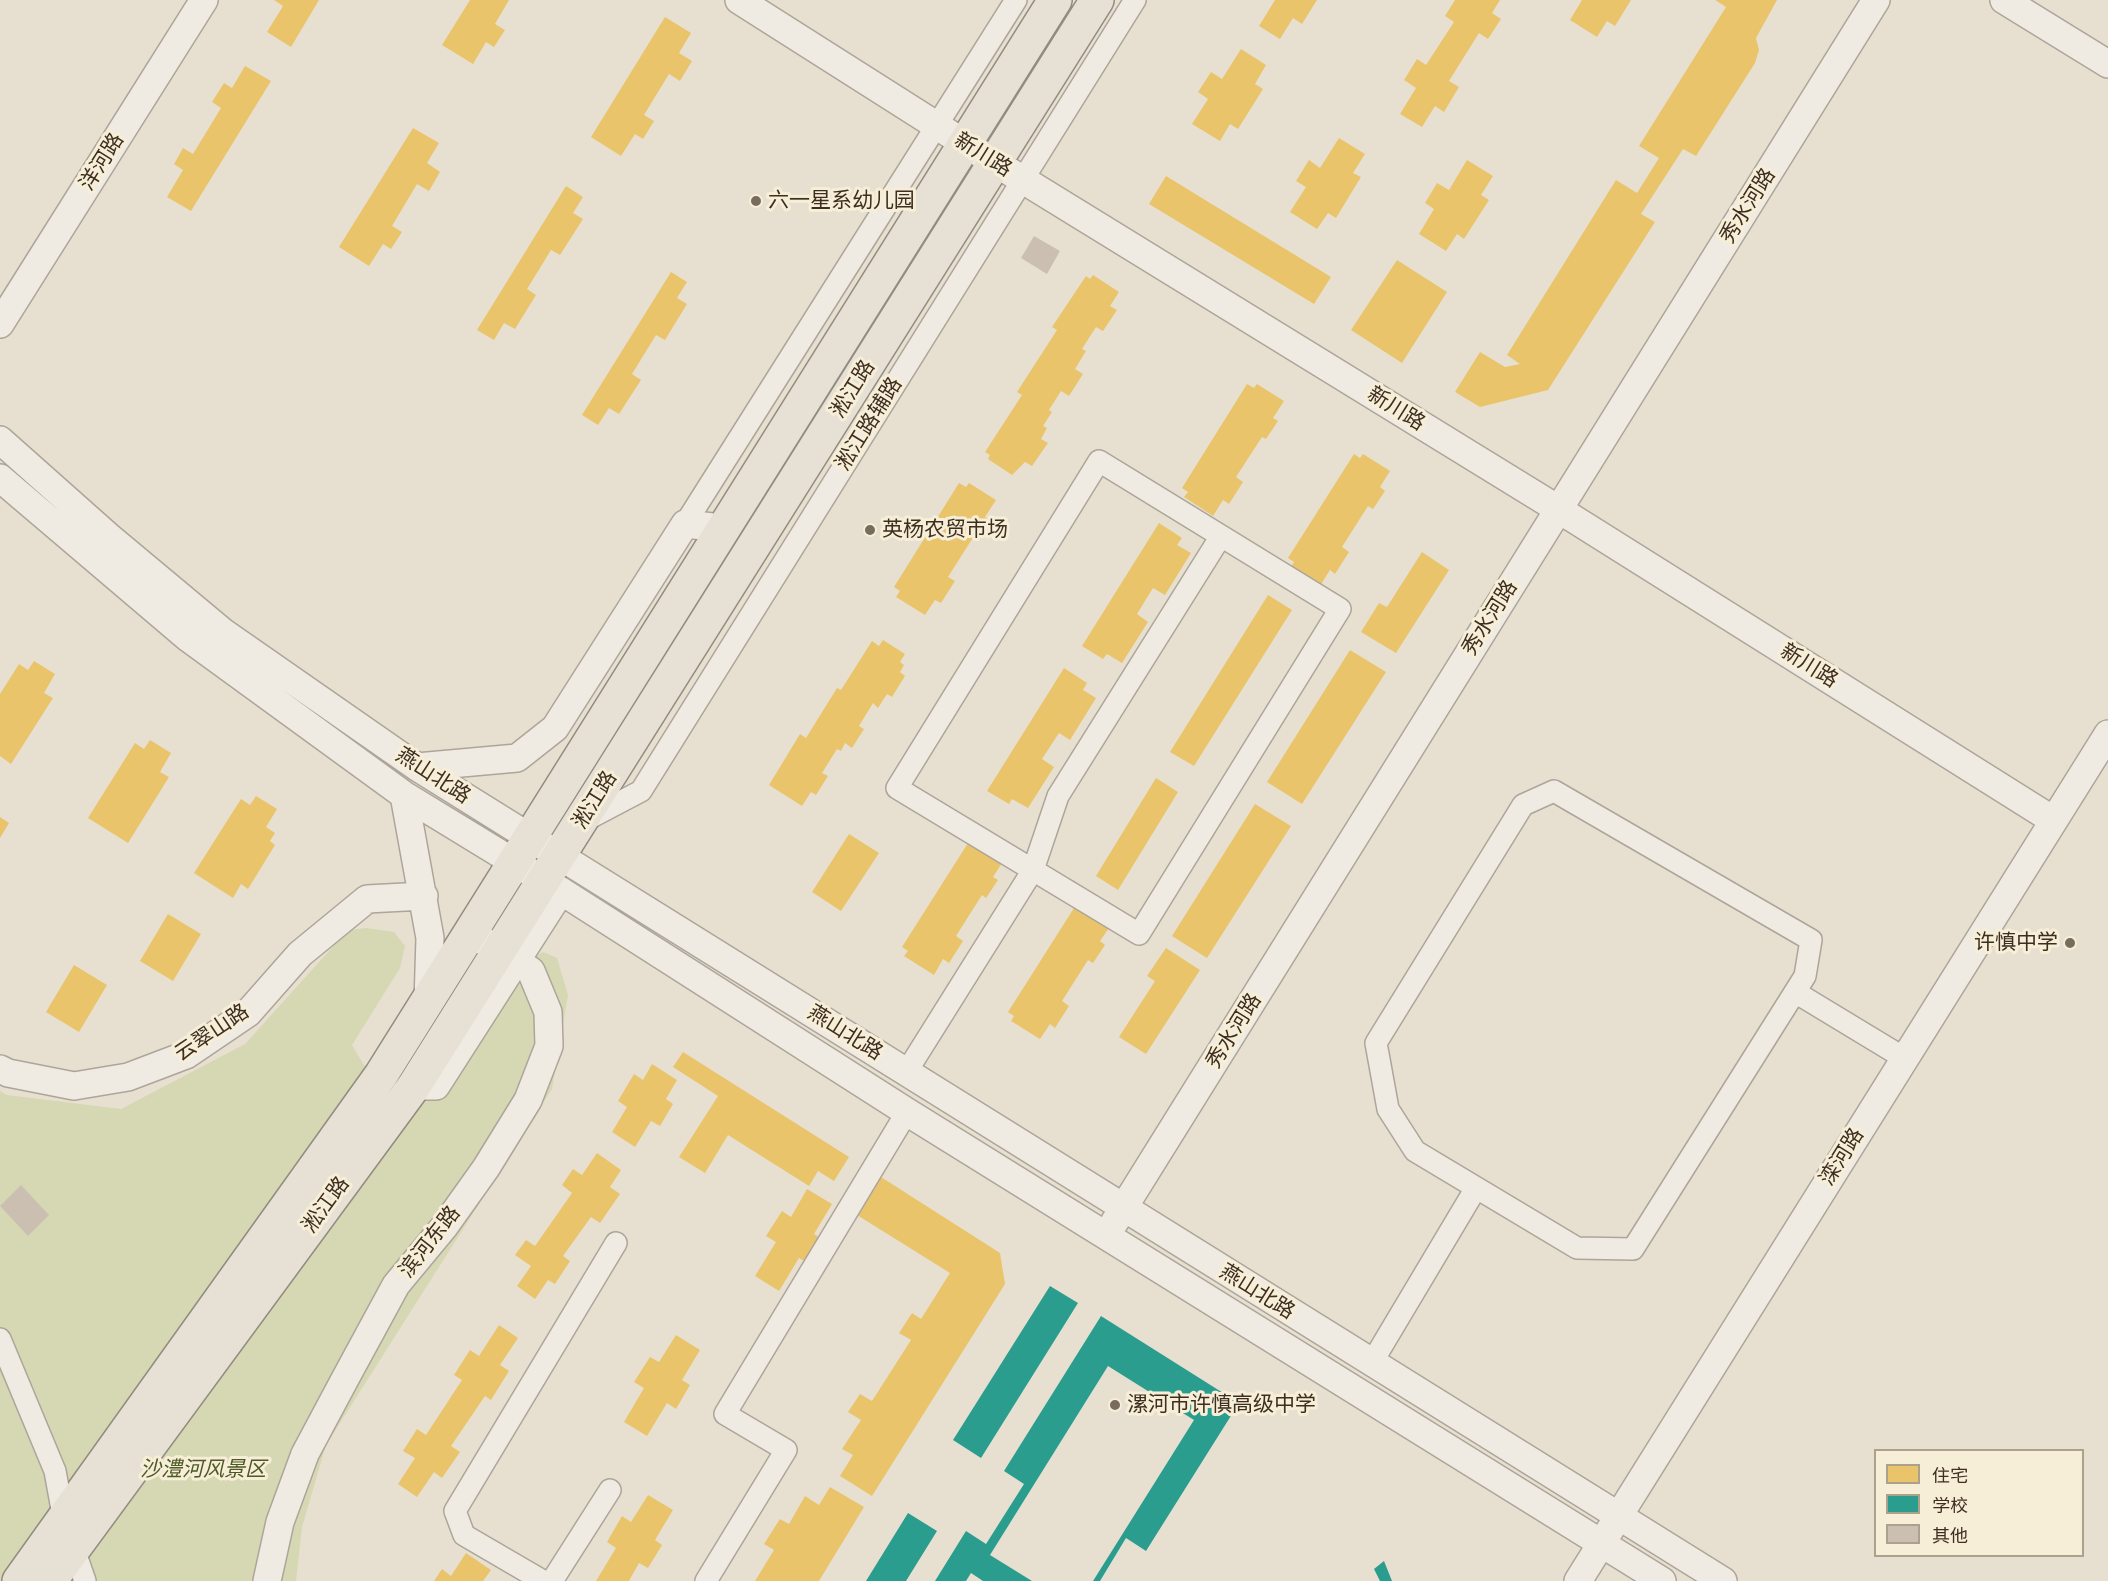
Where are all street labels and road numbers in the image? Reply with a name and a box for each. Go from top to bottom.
street label: 新川路 [950,128,1016,182]
street label: 洋河路 [75,129,129,195]
street label: 秀水河路 [1715,164,1781,248]
street label: 淞江路 [826,356,880,422]
street label: 淞江路辅路 [830,373,908,475]
street label: 新川路 [1363,382,1429,436]
street label: 秀水河路 [1457,576,1523,660]
street label: 新川路 [1776,639,1842,693]
street label: 燕山北路 [391,743,475,809]
street label: 淞江路 [568,767,622,833]
street label: 秀水河路 [1201,989,1267,1073]
street label: 云翠山路 [170,999,254,1067]
street label: 燕山北路 [803,1000,887,1066]
street label: 滦河路 [1815,1124,1869,1190]
street label: 淞江路 [297,1172,355,1238]
street label: 滨河东路 [394,1201,466,1283]
street label: 燕山北路 [1215,1259,1299,1325]

